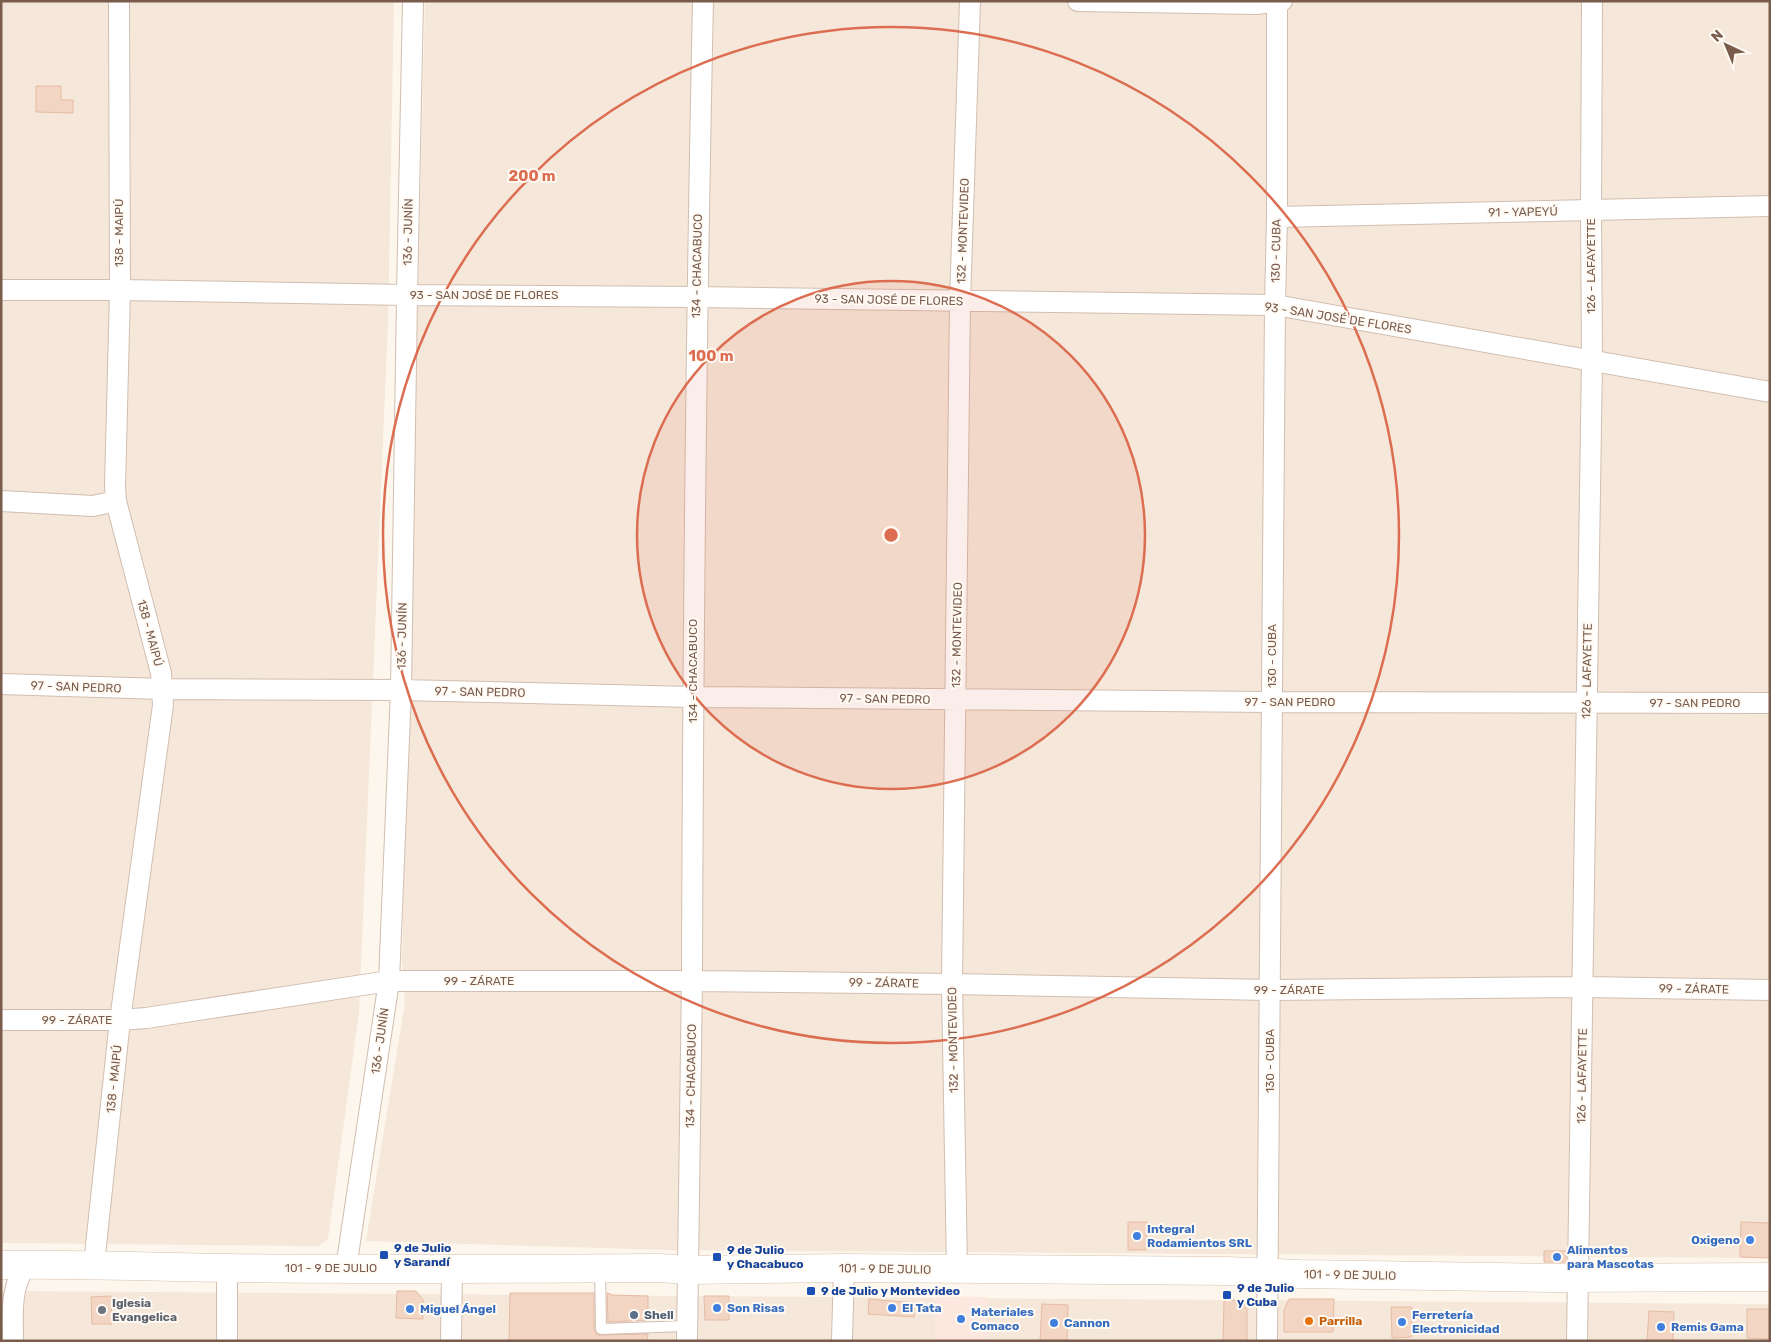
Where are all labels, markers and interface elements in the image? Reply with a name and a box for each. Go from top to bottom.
north arrow [1701,20,1751,70]
text: N [1708,26,1727,46]
text: 200 m [508,167,556,185]
street label: 132 - MONTEVIDEO [954,178,972,284]
street label: 136 - JUNÍN [400,198,416,266]
street label: 138 - MAIPÚ [112,199,126,267]
street label: 91 - YAPEYÚ [1488,204,1558,220]
street label: 134 - CHACABUCO [689,214,705,318]
street label: 126 - LAFAYETTE [1584,218,1598,314]
street label: 130 - CUBA [1268,219,1284,283]
street label: 93 - SAN JOSÉ DE FLORES [410,288,558,302]
street label: 93 - SAN JOSÉ DE FLORES [815,292,963,308]
street label: 93 - SAN JOSÉ DE FLORES [1263,299,1413,337]
text: 100 m [689,347,733,365]
centre of rings [882,526,900,544]
street label: 132 - MONTEVIDEO [949,582,965,688]
street label: 138 - MAIPÚ [134,598,166,668]
street label: 136 - JUNÍN [394,602,410,670]
street label: 134 - CHACABUCO [686,619,700,723]
street label: 126 - LAFAYETTE [1579,623,1595,719]
street label: 130 - CUBA [1265,624,1279,688]
street label: 97 - SAN PEDRO [30,678,122,696]
street label: 97 - SAN PEDRO [434,684,526,700]
street label: 97 - SAN PEDRO [839,691,931,707]
street label: 97 - SAN PEDRO [1245,695,1335,709]
street label: 97 - SAN PEDRO [1650,696,1740,710]
street label: 99 - ZÁRATE [444,974,514,988]
street label: 99 - ZÁRATE [849,975,919,991]
street label: 99 - ZÁRATE [1659,981,1729,997]
street label: 99 - ZÁRATE [1254,983,1324,997]
street label: 132 - MONTEVIDEO [945,987,961,1093]
street label: 136 - JUNÍN [368,1007,392,1075]
street label: 99 - ZÁRATE [42,1013,112,1027]
street label: 134 - CHACABUCO [683,1024,699,1128]
street label: 126 - LAFAYETTE [1574,1028,1590,1124]
street label: 130 - CUBA [1263,1029,1277,1093]
street label: 138 - MAIPÚ [103,1044,125,1114]
place label: Integral Rodamientos SRL [1147,1222,1252,1250]
marker: Integral Rodamientos SRL [1131,1230,1143,1242]
place label: Oxigeno [1691,1233,1740,1247]
marker: Oxigeno [1744,1234,1756,1246]
place label: 9 de Julio y Sarandí [394,1241,451,1269]
place label: 9 de Julio y Chacabuco [727,1243,804,1271]
place label: Alimentos para Mascotas [1567,1243,1654,1271]
marker: 9 de Julio y Sarandí [378,1249,390,1261]
marker: 9 de Julio y Chacabuco [711,1251,723,1263]
marker: Alimentos para Mascotas [1551,1251,1563,1263]
street label: 101 - 9 DE JULIO [285,1261,377,1275]
street label: 101 - 9 DE JULIO [839,1261,931,1277]
street label: 101 - 9 DE JULIO [1304,1267,1396,1283]
place label: 9 de Julio y Cuba [1237,1281,1294,1309]
place label: 9 de Julio y Montevideo [821,1284,960,1298]
marker: 9 de Julio y Montevideo [805,1285,817,1297]
marker: 9 de Julio y Cuba [1221,1289,1233,1301]
place label: Iglesia Evangelica [112,1296,177,1324]
place label: Son Risas [727,1301,785,1315]
place label: El Tata [902,1301,942,1315]
place label: Miguel Ángel [420,1302,496,1316]
marker: Son Risas [711,1302,723,1314]
marker: El Tata [886,1302,898,1314]
marker: Miguel Ángel [404,1303,416,1315]
marker: Iglesia Evangelica [96,1304,108,1316]
place label: Materiales Comaco [971,1305,1034,1333]
place label: Shell [644,1308,674,1322]
place label: Ferretería Electronicidad [1412,1308,1500,1336]
marker: Shell [628,1309,640,1321]
marker: Materiales Comaco [955,1313,967,1325]
place label: Parrilla [1319,1314,1362,1328]
marker: Parrilla [1303,1315,1315,1327]
place label: Cannon [1064,1316,1110,1330]
marker: Ferretería Electronicidad [1396,1316,1408,1328]
marker: Cannon [1048,1317,1060,1329]
place label: Remis Gama [1671,1320,1744,1334]
marker: Remis Gama [1655,1321,1667,1333]

